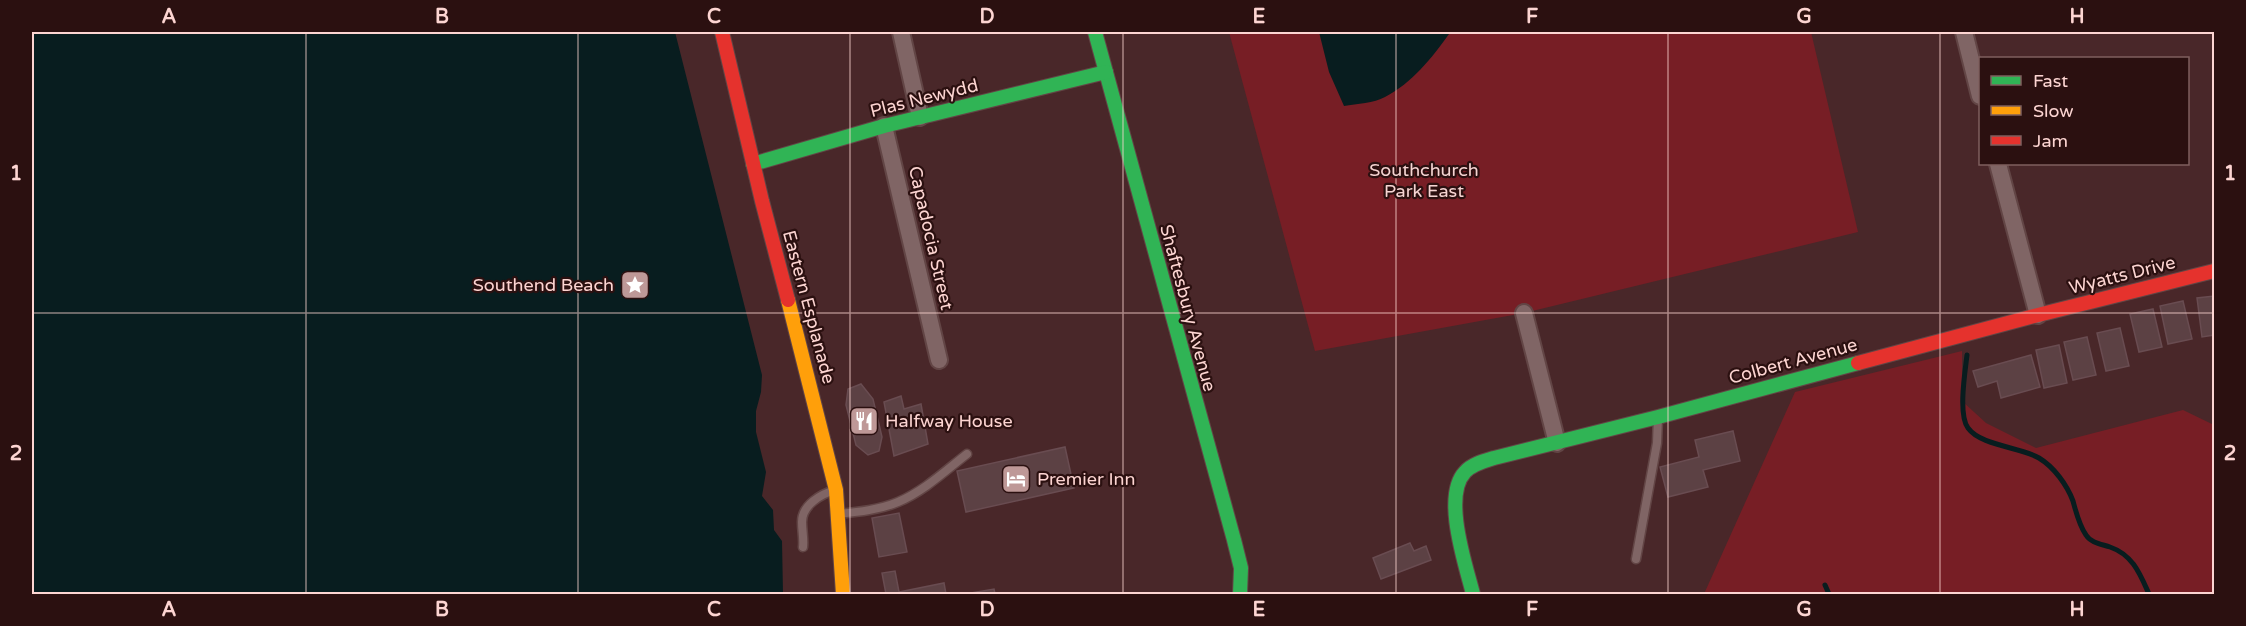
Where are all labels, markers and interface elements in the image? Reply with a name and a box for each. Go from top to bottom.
text: A [162,5,177,29]
text: B [435,5,449,29]
text: C [707,5,721,29]
text: D [979,5,995,29]
text: E [1253,5,1266,29]
text: F [1526,5,1538,29]
text: G [1796,5,1812,29]
text: H [2069,5,2085,29]
legend [1979,57,2189,165]
text: Fast [2033,70,2068,92]
street label: Plas Newydd [868,74,980,122]
text: Slow [2033,100,2074,122]
text: Jam [2033,130,2068,152]
park label: Southchurch Park East [1369,159,1479,202]
text: 1 [10,162,22,186]
text: 1 [2224,162,2236,186]
street label: Capadocia Street [904,164,958,312]
street label: Shaftesbury Avenue [1155,222,1221,394]
street label: Eastern Esplanade [778,228,840,386]
street label: Wyatts Drive [2067,251,2177,299]
place icon: Southend Beach [619,269,651,301]
place label: Southend Beach [473,274,614,296]
street label: Colbert Avenue [1726,333,1860,389]
restaurant icon: Halfway House [848,405,880,437]
place label: Halfway House [885,410,1013,432]
text: 2 [10,442,22,466]
text: 2 [2224,442,2236,466]
hotel icon: Premier Inn [1000,463,1032,495]
place label: Premier Inn [1037,468,1135,490]
text: A [162,598,177,622]
text: B [435,598,449,622]
text: C [707,598,721,622]
text: D [979,598,995,622]
text: E [1253,598,1266,622]
text: F [1526,598,1538,622]
text: G [1796,598,1812,622]
text: H [2069,598,2085,622]

